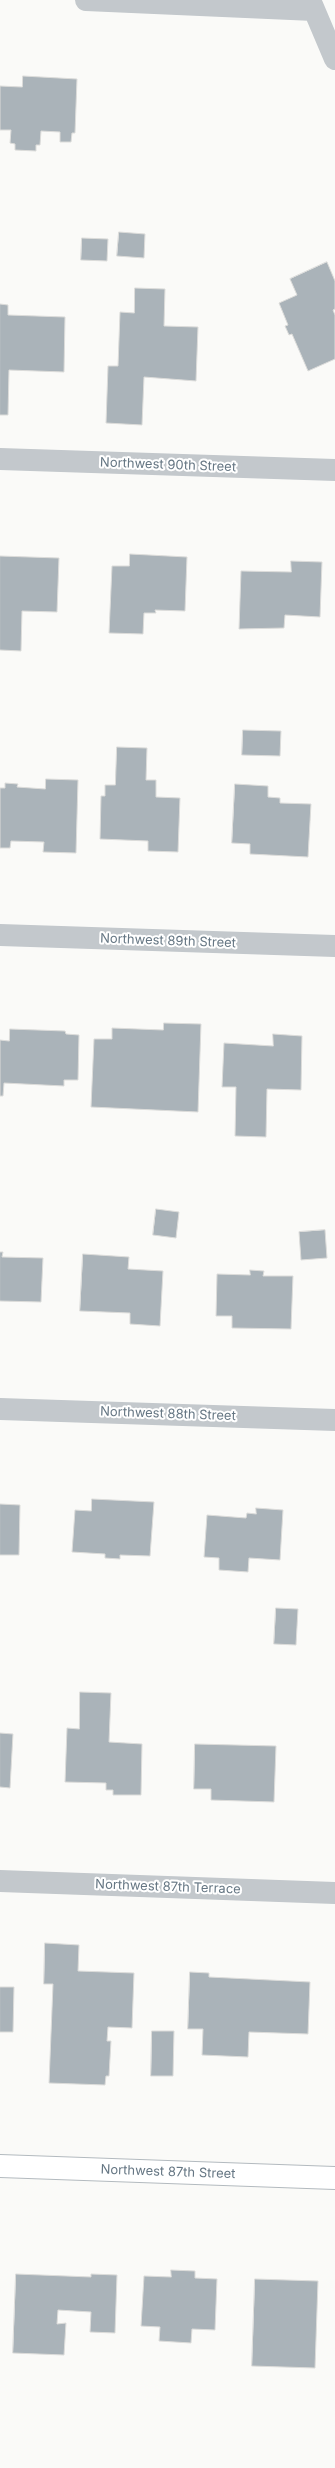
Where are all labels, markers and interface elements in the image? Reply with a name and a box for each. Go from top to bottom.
street label: Northwest 90th Street [100,455,236,475]
street label: Northwest 89th Street [100,931,236,951]
street label: Northwest 88th Street [100,1404,236,1424]
street label: Northwest 87th Terrace [95,1877,241,1897]
street label: Northwest 87th Street [100,2162,236,2182]

